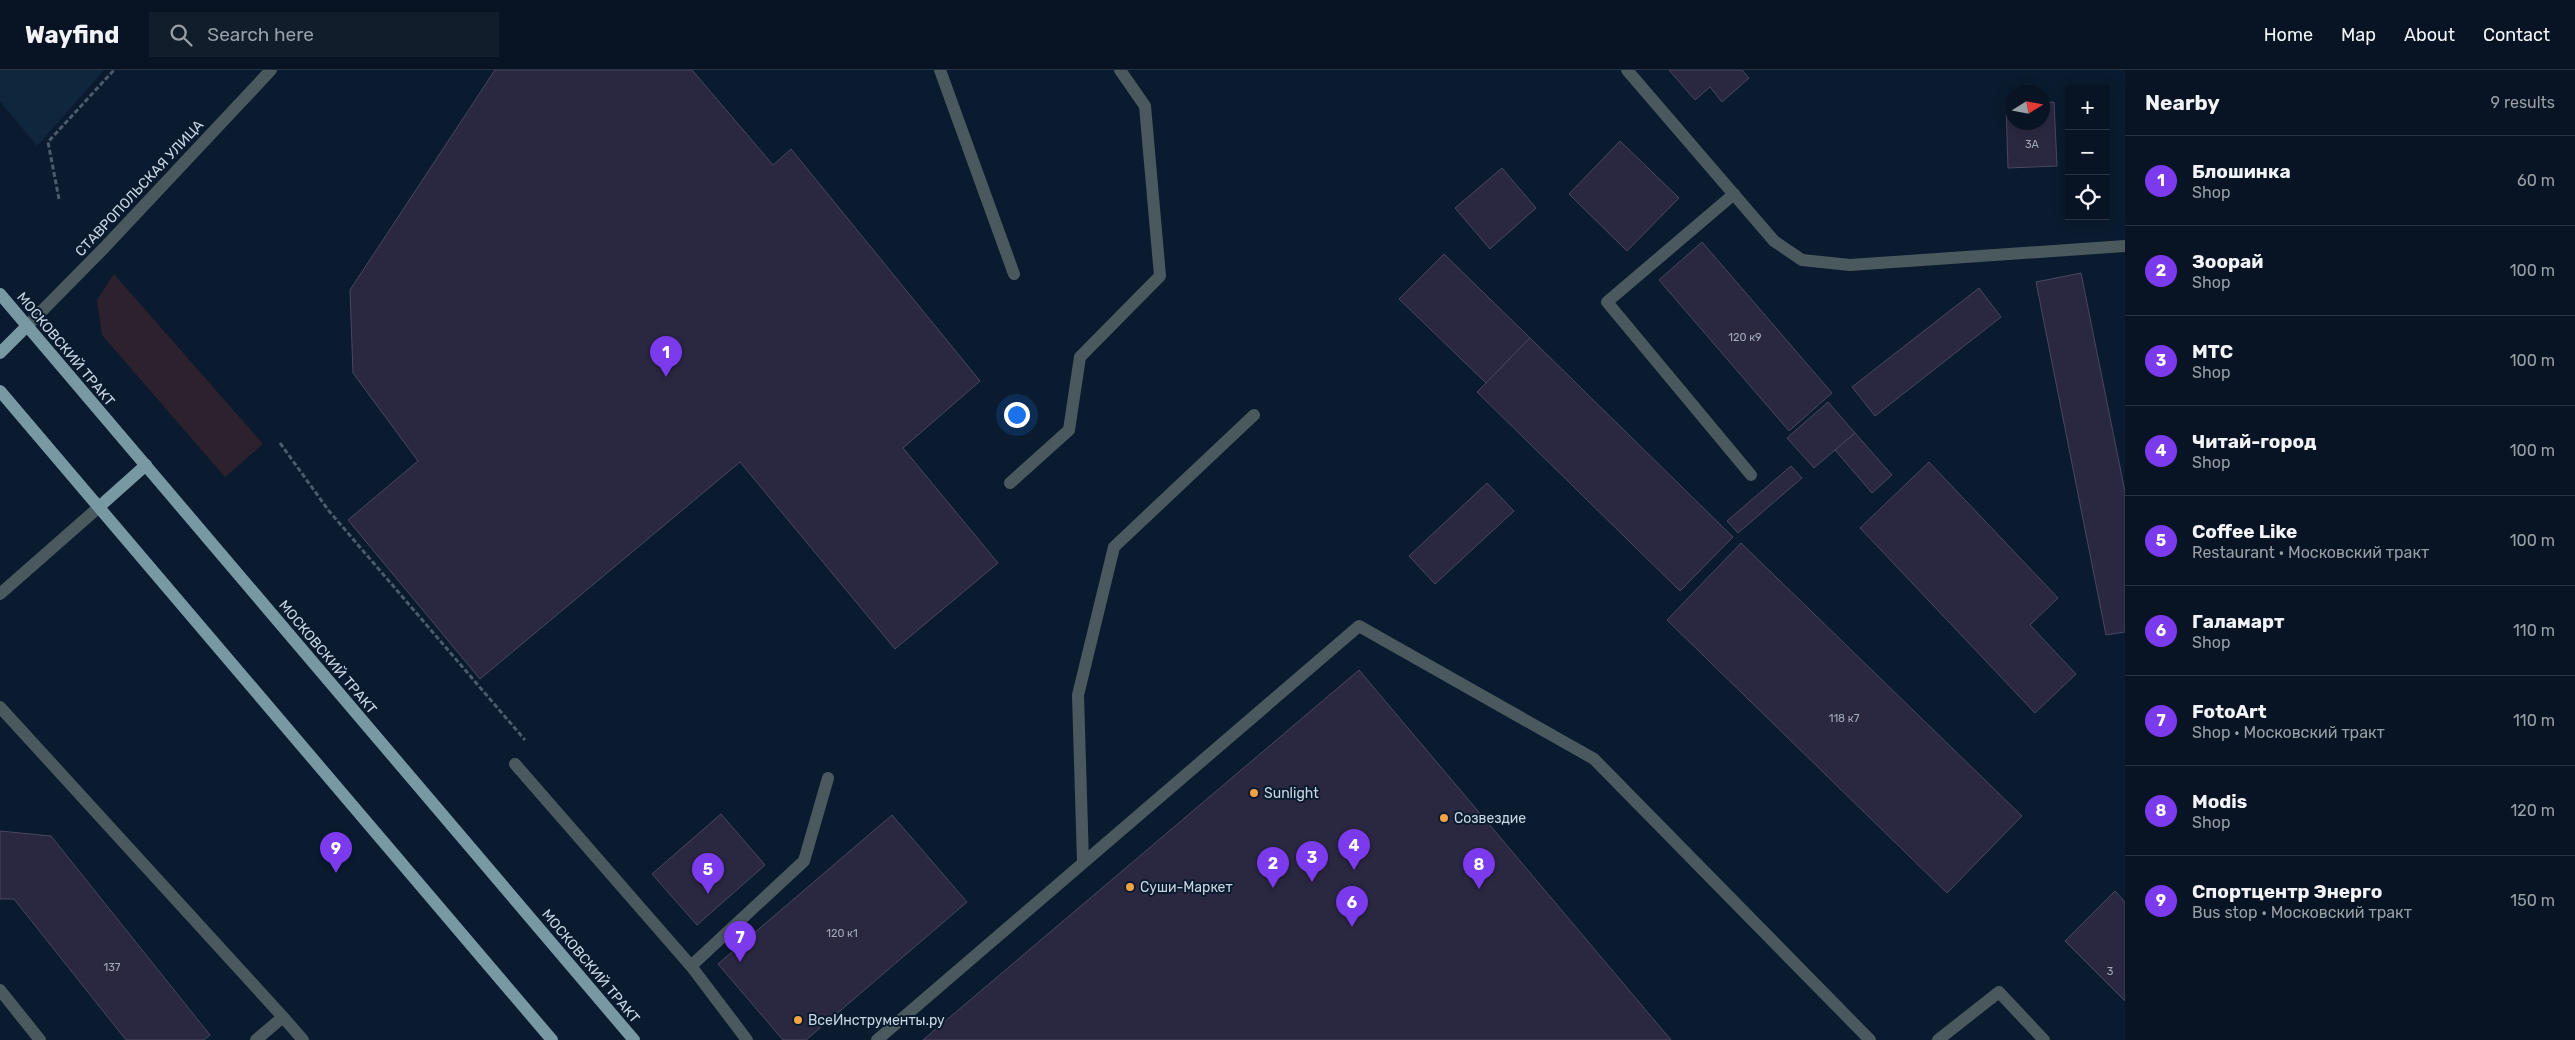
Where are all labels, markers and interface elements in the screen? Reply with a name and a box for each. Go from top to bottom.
search box [149,12,499,57]
text: Wayfind [25,21,119,49]
icon: search [167,21,195,49]
text: Search here [207,23,314,46]
text: Home [2264,24,2313,46]
text: Map [2341,24,2376,46]
text: About [2404,24,2455,46]
text: Contact [2483,24,2550,46]
north arrow [2005,85,2050,130]
map controls [2065,85,2110,220]
button: + [2065,85,2110,130]
text: Nearby [2145,90,2220,115]
text: 9 results [2491,93,2555,112]
street label: СТАВРОПОЛЬСКАЯ УЛИЦА [72,116,207,260]
button: − [2065,130,2110,175]
house number: 3А [2025,138,2040,151]
text: Блошинка [2192,160,2291,183]
text: 1 [2157,171,2165,190]
text: 60 m [2517,171,2555,190]
button: locate [2065,175,2110,220]
text: Shop [2192,183,2230,202]
text: Зоорай [2192,250,2263,273]
text: 2 [2156,261,2166,280]
text: 100 m [2510,261,2555,280]
text: Shop [2192,273,2230,292]
street label: МОСКОВСКИЙ ТРАКТ [13,288,119,410]
house number: 120 к9 [1728,331,1762,344]
pin: 1 [650,336,682,377]
text: МТС [2192,340,2233,363]
text: 3 [2156,351,2166,370]
text: 100 m [2510,351,2555,370]
text: Shop [2192,363,2230,382]
your location [1004,402,1030,428]
text: Читай-город [2192,430,2316,453]
text: 4 [2156,441,2166,460]
text: 100 m [2510,441,2555,460]
text: Shop [2192,453,2230,472]
text: Coffee Like [2192,520,2297,543]
text: 5 [2156,531,2166,550]
text: 100 m [2510,531,2555,550]
text: Restaurant · Московский тракт [2192,543,2429,562]
street label: МОСКОВСКИЙ ТРАКТ [275,596,381,718]
text: Галамарт [2192,610,2284,633]
text: 6 [2156,621,2166,640]
text: 110 m [2513,621,2555,640]
text: Shop [2192,633,2230,652]
text: FotoArt [2192,700,2267,723]
text: 7 [2156,711,2166,730]
text: 110 m [2513,711,2555,730]
house number: 118 к7 [1829,712,1860,725]
text: Shop · Московский тракт [2192,723,2385,742]
place label: Sunlight [1264,785,1319,802]
marker: Sunlight [1248,787,1260,799]
text: Modis [2192,790,2247,813]
text: 8 [2156,801,2166,820]
text: 120 m [2510,801,2555,820]
place label: Созвездие [1454,810,1526,827]
marker: Созвездие [1438,812,1450,824]
text: Shop [2192,813,2230,832]
pin: 4 [1338,829,1370,870]
pin: 9 [320,832,352,873]
pin: 3 [1296,841,1328,882]
pin: 2 [1257,847,1289,888]
pin: 8 [1463,848,1495,889]
pin: 5 [692,853,724,894]
place label: Суши-Маркет [1140,879,1233,896]
text: Спортцентр Энерго [2192,880,2382,903]
marker: Суши-Маркет [1124,881,1136,893]
pin: 6 [1336,886,1368,927]
text: 9 [2156,891,2166,910]
text: 150 m [2510,891,2555,910]
text: Bus stop · Московский тракт [2192,903,2412,922]
street label: МОСКОВСКИЙ ТРАКТ [538,905,644,1027]
pin: 7 [724,921,756,962]
house number: 120 к1 [826,927,858,940]
house number: 137 [104,961,121,974]
house number: 3 [2107,965,2114,978]
place label: ВсеИнструменты.ру [808,1012,945,1029]
marker: ВсеИнструменты.ру [792,1014,804,1026]

